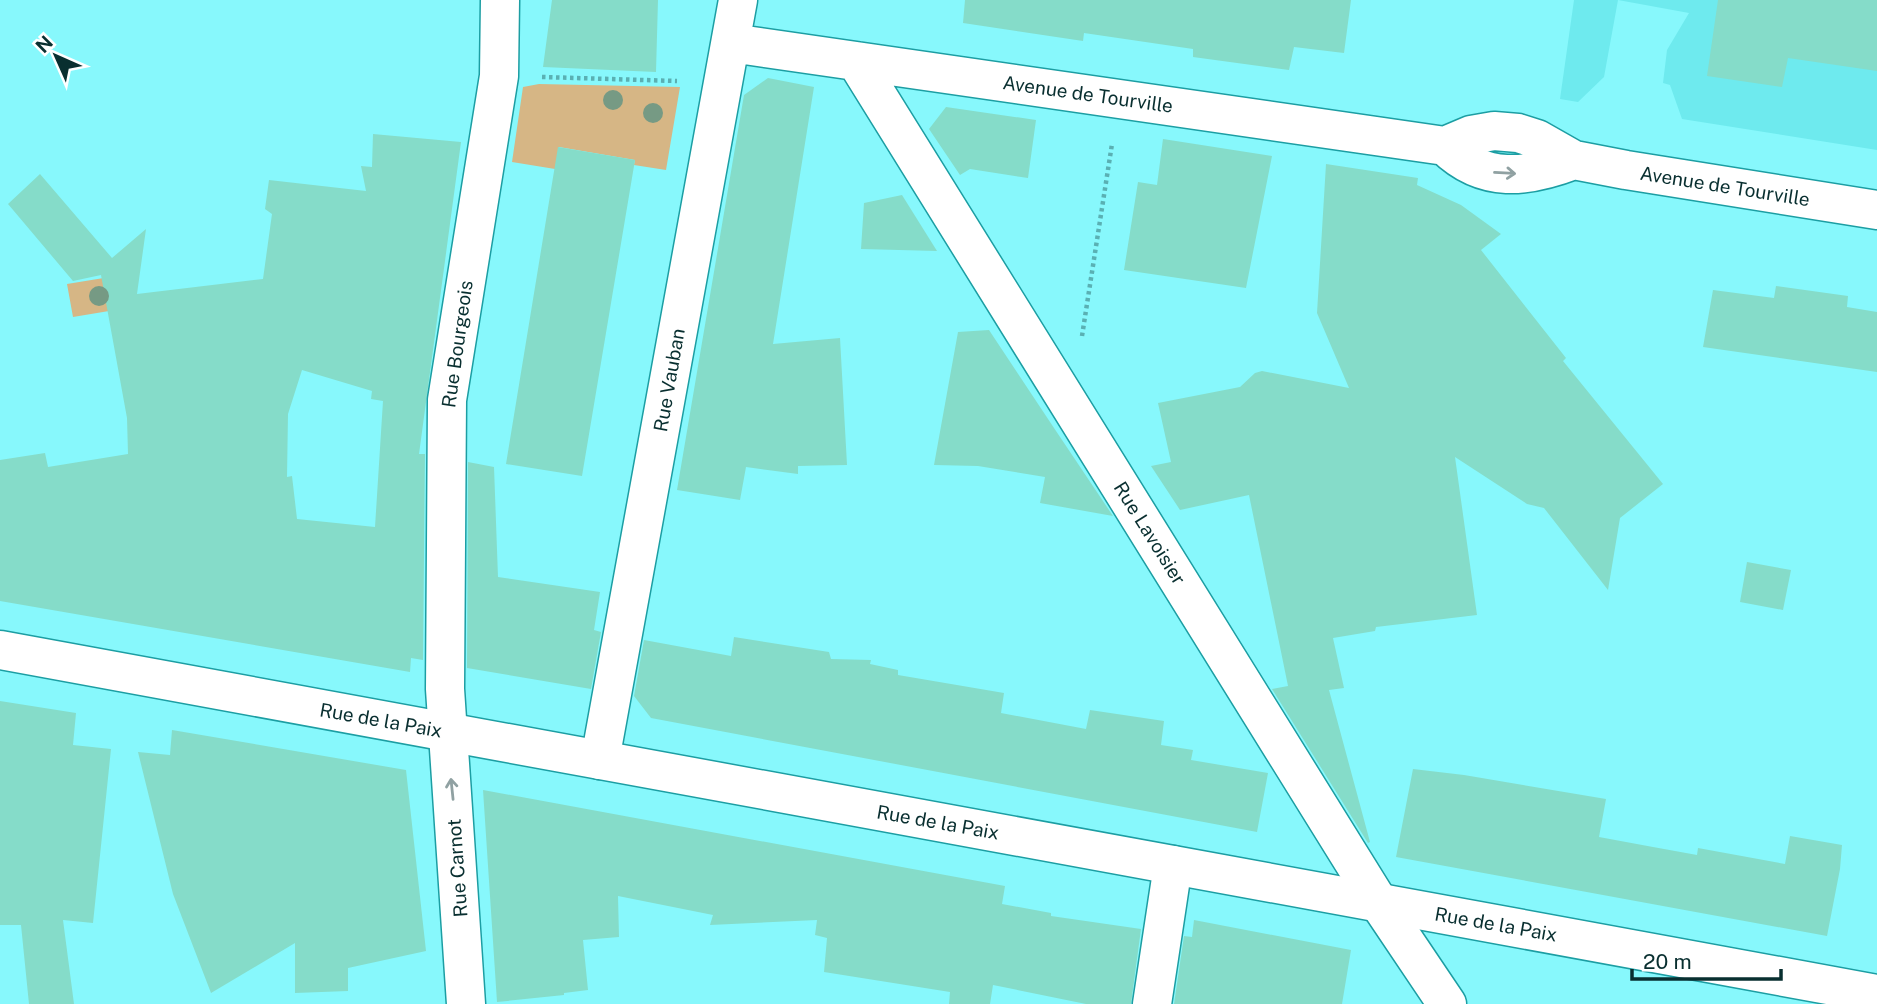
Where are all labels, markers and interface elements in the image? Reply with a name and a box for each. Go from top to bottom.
north arrow [21,21,91,91]
text: N [31,31,57,57]
street label: Avenue de Tourville [1002,71,1174,117]
street label: Avenue de Tourville [1639,162,1811,210]
one-way arrow [1493,167,1516,180]
street label: Rue Bourgeois [437,279,477,409]
street label: Rue Vauban [649,326,689,434]
street label: Rue Lavoisier [1110,477,1190,589]
street label: Rue de la Paix [318,698,444,742]
one-way arrow [445,778,458,801]
street label: Rue de la Paix [875,800,1001,844]
street label: Rue Carnot [443,818,471,918]
street label: Rue de la Paix [1433,902,1559,946]
scale bar [1632,937,1781,981]
text: 20 m [1643,949,1692,974]

